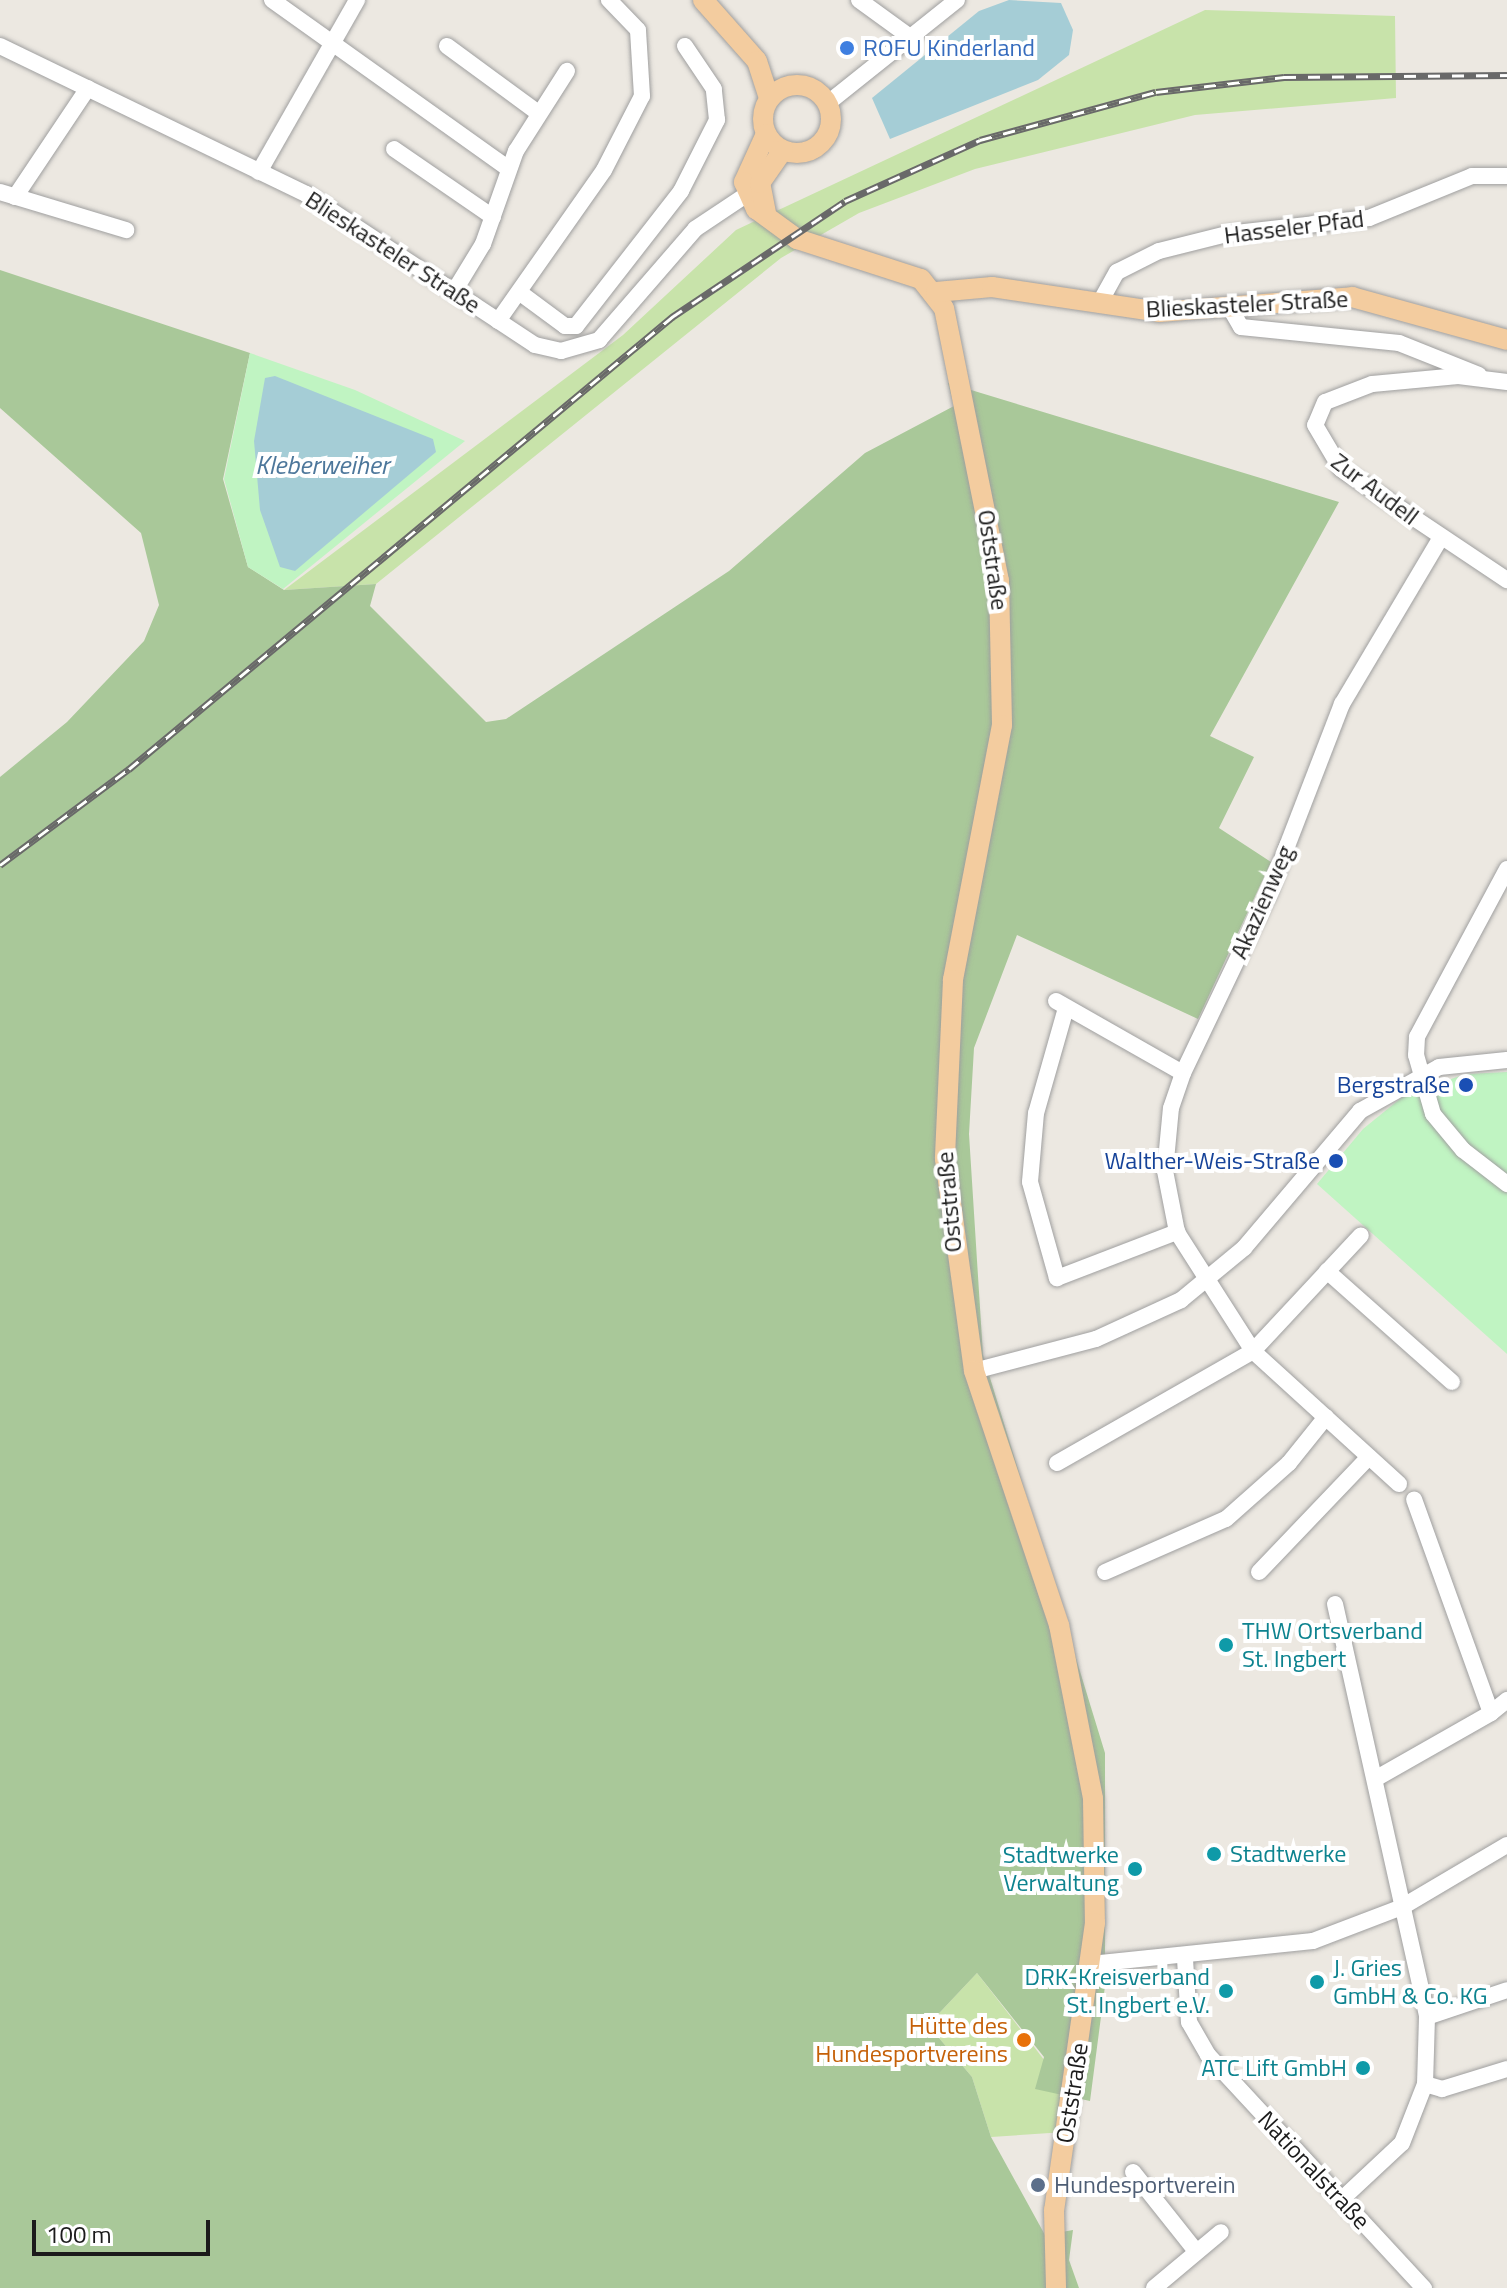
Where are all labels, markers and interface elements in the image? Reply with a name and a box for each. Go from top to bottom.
place label: ROFU Kinderland [863,34,1035,62]
marker: ROFU Kinderland [838,39,856,57]
street label: Blieskasteler Straße [300,185,486,319]
street label: Hasseler Pfad [1222,204,1366,250]
street label: Blieskasteler Straße [1145,284,1349,324]
street label: Zur Audell [1326,447,1424,531]
water label: Kleberweiher [255,449,389,481]
street label: Oststraße [972,508,1014,612]
street label: Akazienweg [1224,841,1300,963]
place label: Bergstraße [1337,1071,1450,1099]
marker: Bergstraße [1457,1076,1475,1094]
place label: Walther-Weis-Straße [1104,1147,1320,1175]
street label: Oststraße [930,1150,968,1254]
marker: Walther-Weis-Straße [1327,1152,1345,1170]
place label: THW Ortsverband St. Ingbert [1242,1617,1423,1673]
marker: THW Ortsverband St. Ingbert [1217,1636,1235,1654]
place label: Stadtwerke [1230,1840,1346,1868]
place label: Stadtwerke Verwaltung [1003,1841,1119,1897]
marker: Stadtwerke [1205,1845,1223,1863]
marker: Stadtwerke Verwaltung [1126,1860,1144,1878]
place label: J. Gries GmbH & Co. KG [1333,1954,1488,2010]
place label: DRK-Kreisverband St. Ingbert e.V. [1024,1963,1210,2019]
marker: J. Gries GmbH & Co. KG [1308,1973,1326,1991]
marker: DRK-Kreisverband St. Ingbert e.V. [1217,1982,1235,2000]
place label: Hütte des Hundesportvereins [815,2012,1008,2068]
marker: Hütte des Hundesportvereins [1015,2031,1033,2049]
street label: Oststraße [1050,2041,1094,2145]
place label: ATC Lift GmbH [1201,2054,1347,2082]
marker: ATC Lift GmbH [1354,2059,1372,2077]
street label: Nationalstraße [1252,2105,1376,2235]
place label: Hundesportverein [1054,2171,1236,2199]
marker: Hundesportverein [1029,2176,1047,2194]
scale bar [36,2204,214,2254]
text: 100 m [46,2216,112,2252]

